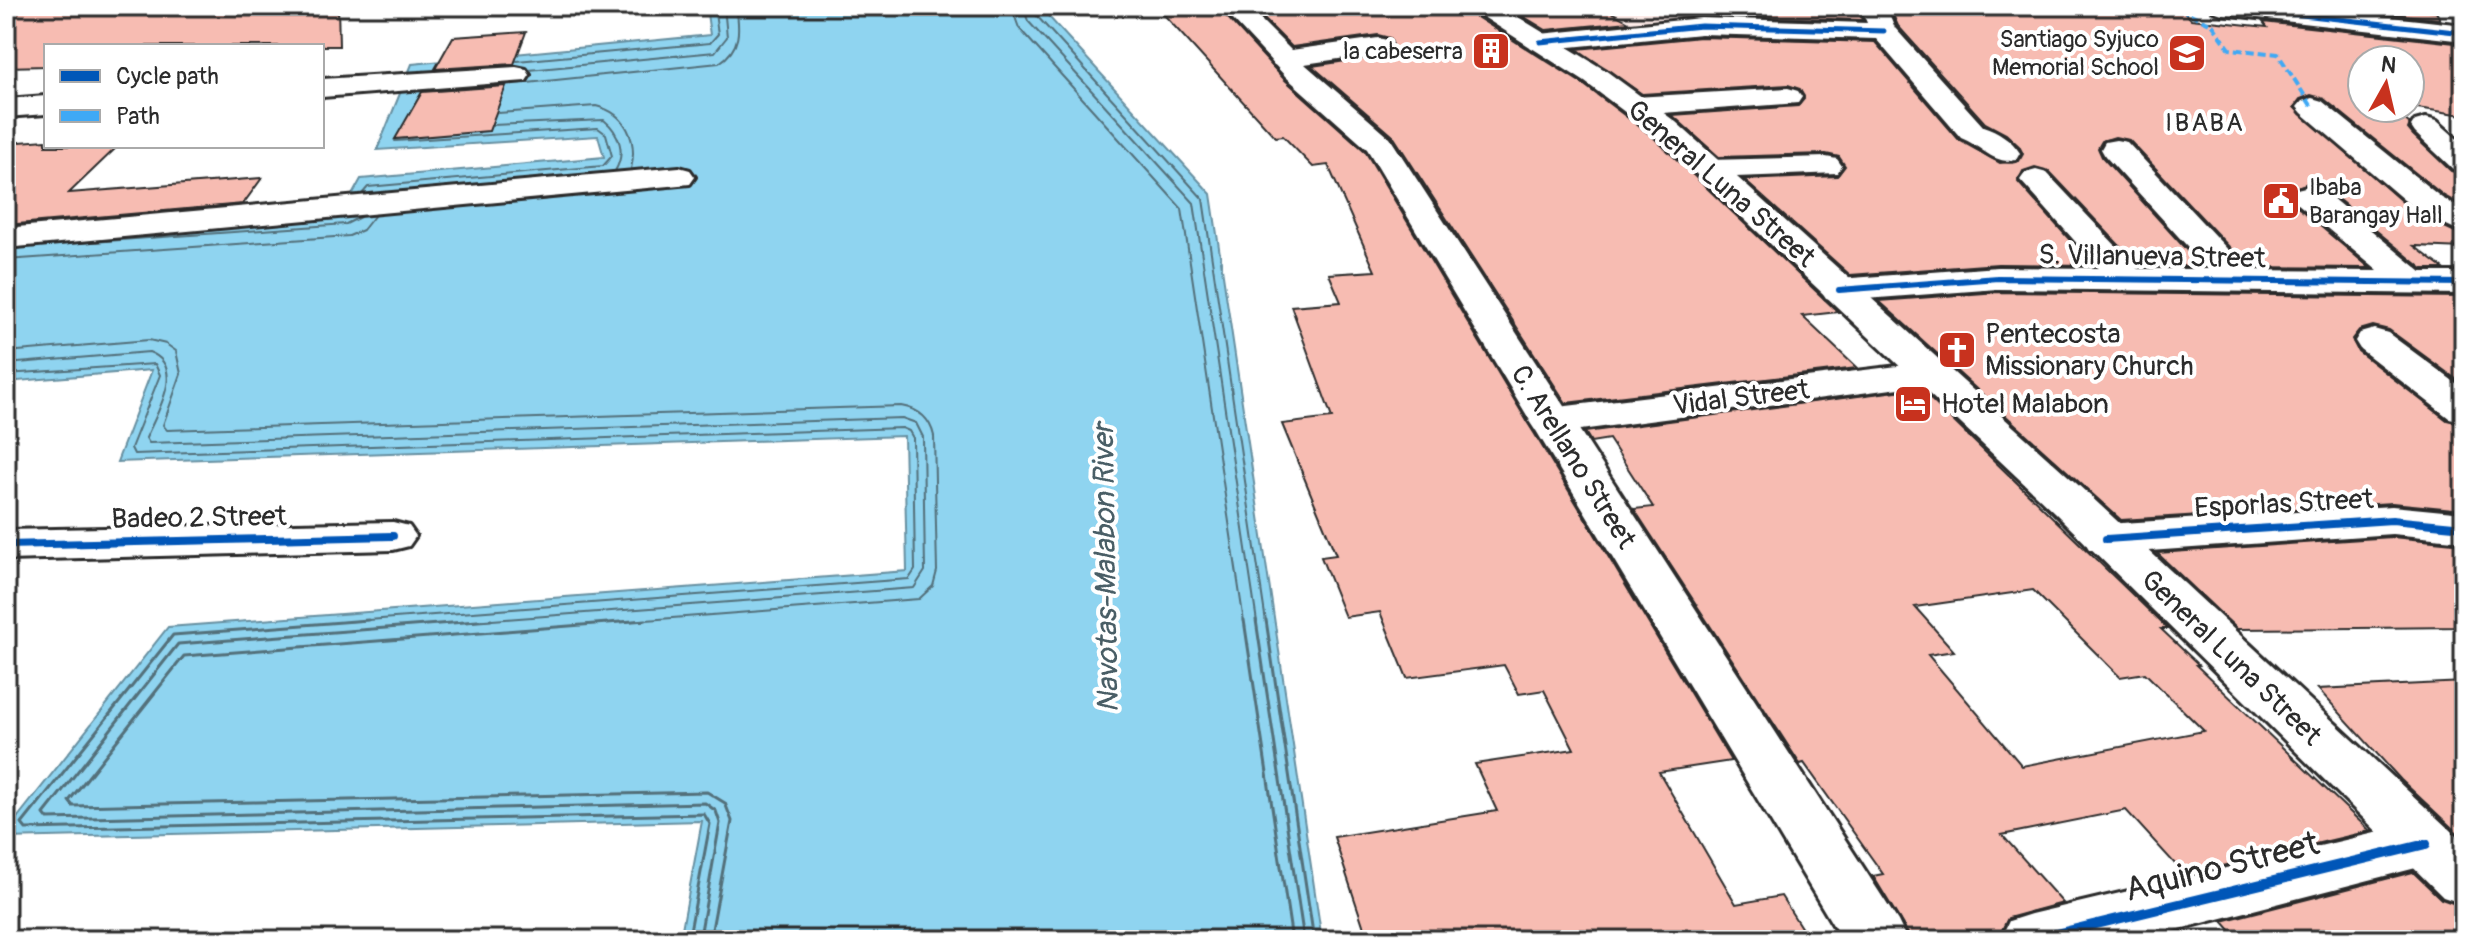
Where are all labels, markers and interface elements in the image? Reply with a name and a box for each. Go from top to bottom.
place label: Santiago Syjuco Memorial School [1992,25,2159,82]
building icon: la cabeserra [1470,30,1512,72]
school or university icon: Santiago Syjuco Memorial School [2166,32,2208,74]
place label: la cabeserra [1343,37,1463,66]
legend [44,44,324,148]
north arrow [2346,44,2426,124]
text: N [2379,50,2398,80]
text: Cycle path [116,62,219,91]
street label: General Luna Street [1620,93,1823,276]
text: Path [116,102,160,131]
district label: IBABA [2165,107,2245,139]
place label: Ibaba Barangay Hall [2309,173,2443,230]
public building icon: Ibaba Barangay Hall [2260,180,2302,222]
street label: S. Villanueva Street [2038,238,2267,276]
place label: Pentecosta Missionary Church [1985,317,2194,384]
church icon: Pentecosta Missionary Church [1936,329,1978,371]
street label: C. Arellano Street [1503,359,1644,556]
street label: Vidal Street [1671,372,1812,424]
hotel icon: Hotel Malabon [1892,383,1934,425]
place label: Hotel Malabon [1941,387,2109,422]
water label: Navotas-Malabon River [1085,420,1127,713]
street label: Esporlas Street [2193,482,2375,526]
street label: Badeo 2 Street [111,499,288,537]
street label: General Luna Street [2133,563,2329,754]
street label: Aquino Street [2120,822,2324,912]

